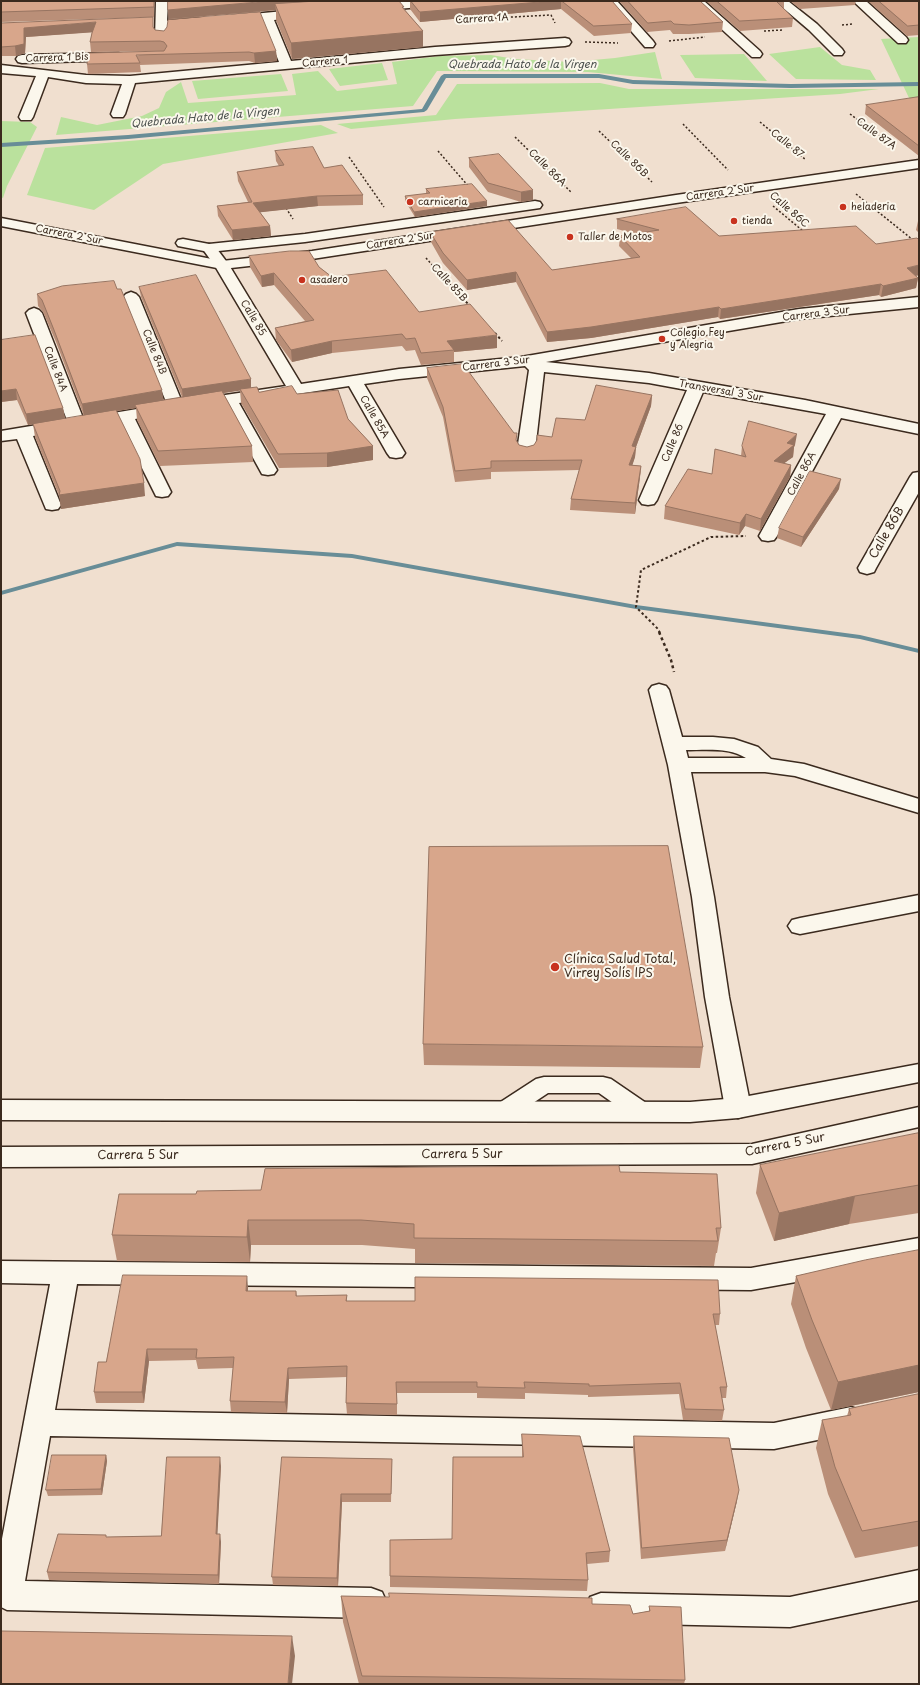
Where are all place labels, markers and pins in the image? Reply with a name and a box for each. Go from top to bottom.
place label: carniceria [418,196,467,208]
marker: carniceria [405,197,415,207]
place label: heladeria [851,201,896,213]
marker: heladeria [838,202,848,212]
place label: tienda [742,215,772,227]
marker: tienda [729,216,739,226]
place label: Taller de Motos [578,231,652,243]
marker: Taller de Motos [565,232,575,242]
place label: asadero [310,274,348,286]
marker: asadero [297,275,307,285]
place label: Colegio Fey y Alegria [670,327,725,350]
marker: Colegio Fey y Alegria [657,334,667,344]
place label: Clínica Salud Total, Virrey Solís IPS [564,953,676,981]
marker: Clínica Salud Total, Virrey Solís IPS [549,961,561,973]

